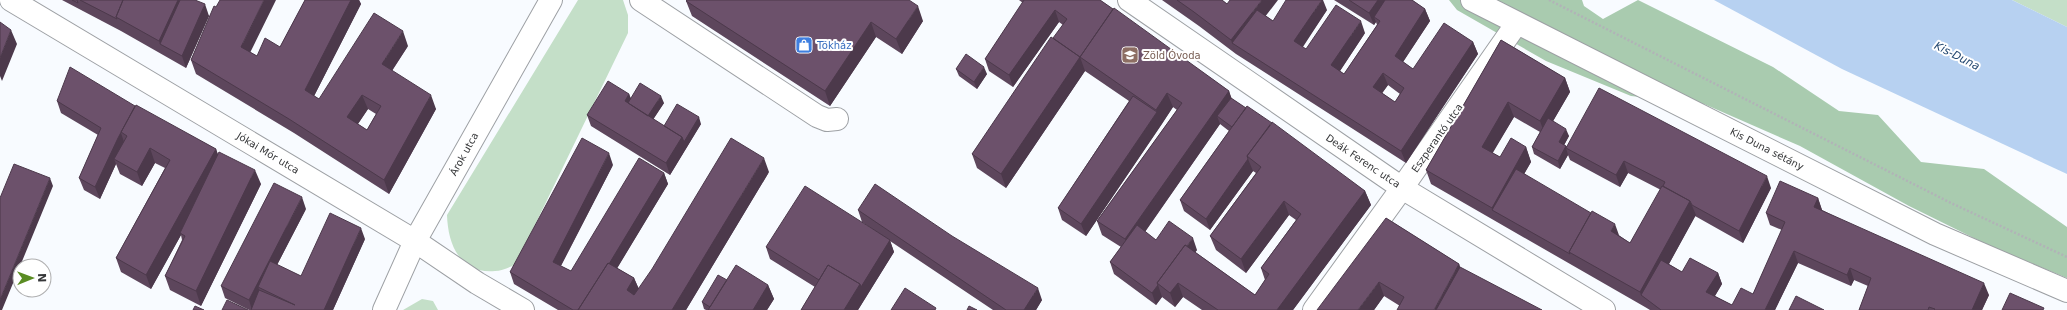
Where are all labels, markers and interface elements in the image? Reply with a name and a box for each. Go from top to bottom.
shop icon: Tökház [794,35,814,55]
water label: Kis-Duna [1932,39,1982,73]
place label: Tökház [816,40,851,51]
school or university icon: Zöld Óvoda [1120,45,1140,65]
place label: Zöld Óvoda [1143,49,1201,61]
street label: Eszperantó utca [1409,102,1465,174]
street label: Kis Duna sétány [1728,126,1806,172]
street label: Jókai Mór utca [234,130,301,176]
street label: Árok utca [447,130,480,178]
street label: Deák Ferenc utca [1324,132,1402,190]
north arrow [12,258,52,298]
text: N [35,273,48,283]

